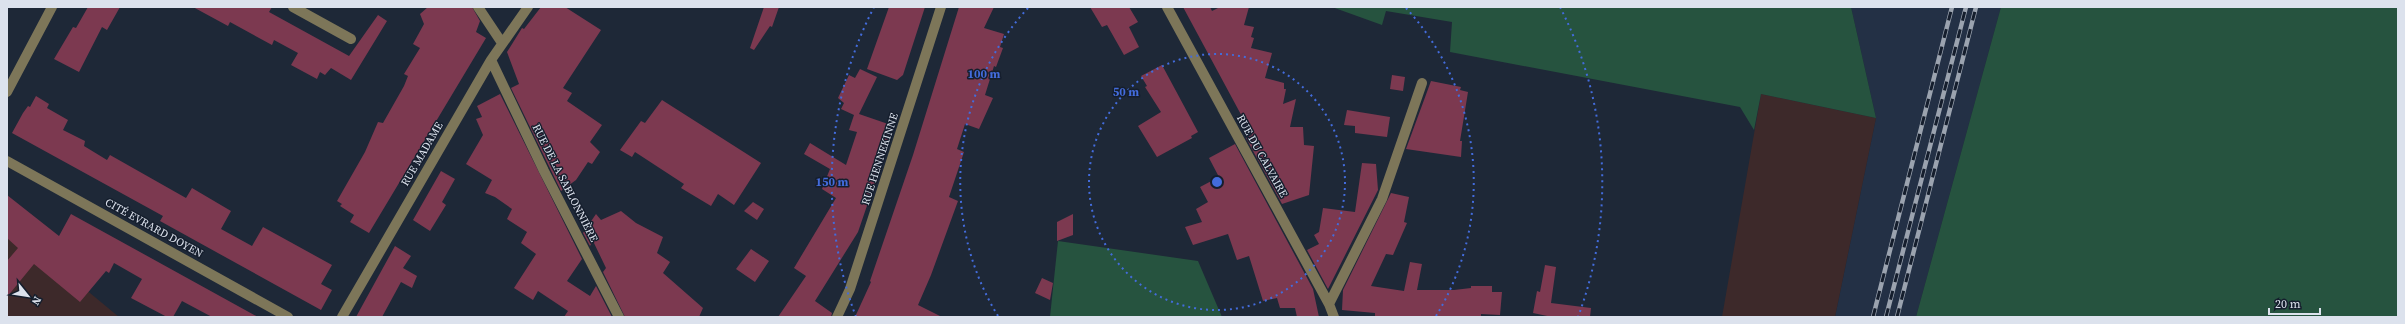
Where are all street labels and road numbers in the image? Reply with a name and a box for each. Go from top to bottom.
street label: RUE HENNEKINNE [858,111,902,207]
street label: RUE DU CALVAIRE [1233,112,1291,200]
street label: RUE MADAME [398,119,447,189]
street label: RUE DE LA SABLONNIÈRE [529,121,601,245]
street label: CITÉ EVRARD DOYEN [102,195,206,261]

